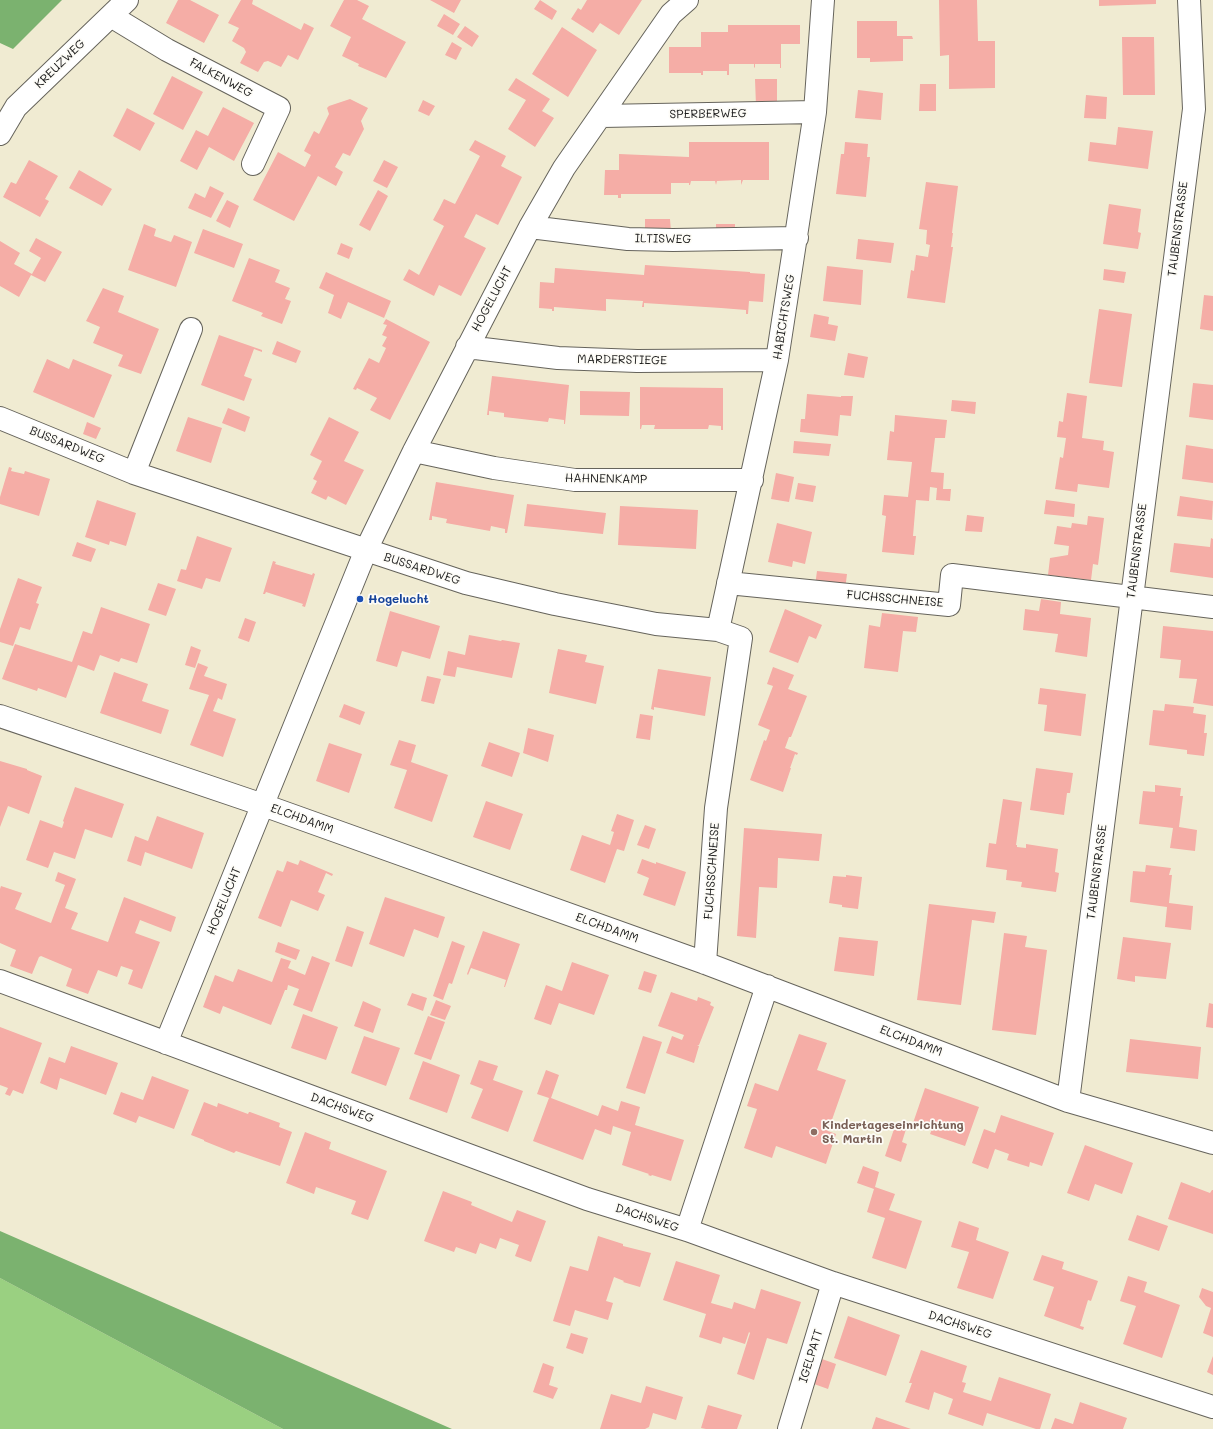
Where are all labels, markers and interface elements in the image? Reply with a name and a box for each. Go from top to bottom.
street label: KREUZWEG [32,37,88,91]
street label: FALKENWEG [187,55,255,101]
street label: SPERBERWEG [669,106,747,122]
street label: TAUBENSTRASSE [1165,180,1191,278]
street label: ILTISWEG [635,231,691,247]
street label: HOGELUCHT [469,264,515,334]
street label: HABICHTSWEG [770,273,798,361]
street label: MARDERSTIEGE [577,352,667,368]
street label: BUSSARDWEG [27,423,107,467]
street label: HAHNENKAMP [565,471,647,487]
street label: TAUBENSTRASSE [1124,502,1150,600]
street label: BUSSARDWEG [382,550,462,588]
street label: FUCHSSCHNEISE [846,588,944,610]
place label: Hogelucht [368,592,429,606]
marker: Hogelucht [355,594,365,604]
street label: ELCHDAMM [269,801,335,837]
street label: FUCHSSCHNEISE [701,822,723,920]
street label: TAUBENSTRASSE [1084,823,1110,921]
street label: HOGELUCHT [204,865,244,937]
street label: ELCHDAMM [574,910,640,946]
street label: ELCHDAMM [878,1022,944,1060]
street label: DACHSWEG [309,1090,375,1126]
place label: Kindertageseinrichtung St. Martin [822,1118,964,1146]
marker: Kindertageseinrichtung St. Martin [809,1127,819,1137]
street label: DACHSWEG [613,1201,681,1235]
street label: DACHSWEG [926,1308,994,1342]
street label: IGELPATT [796,1327,826,1385]

